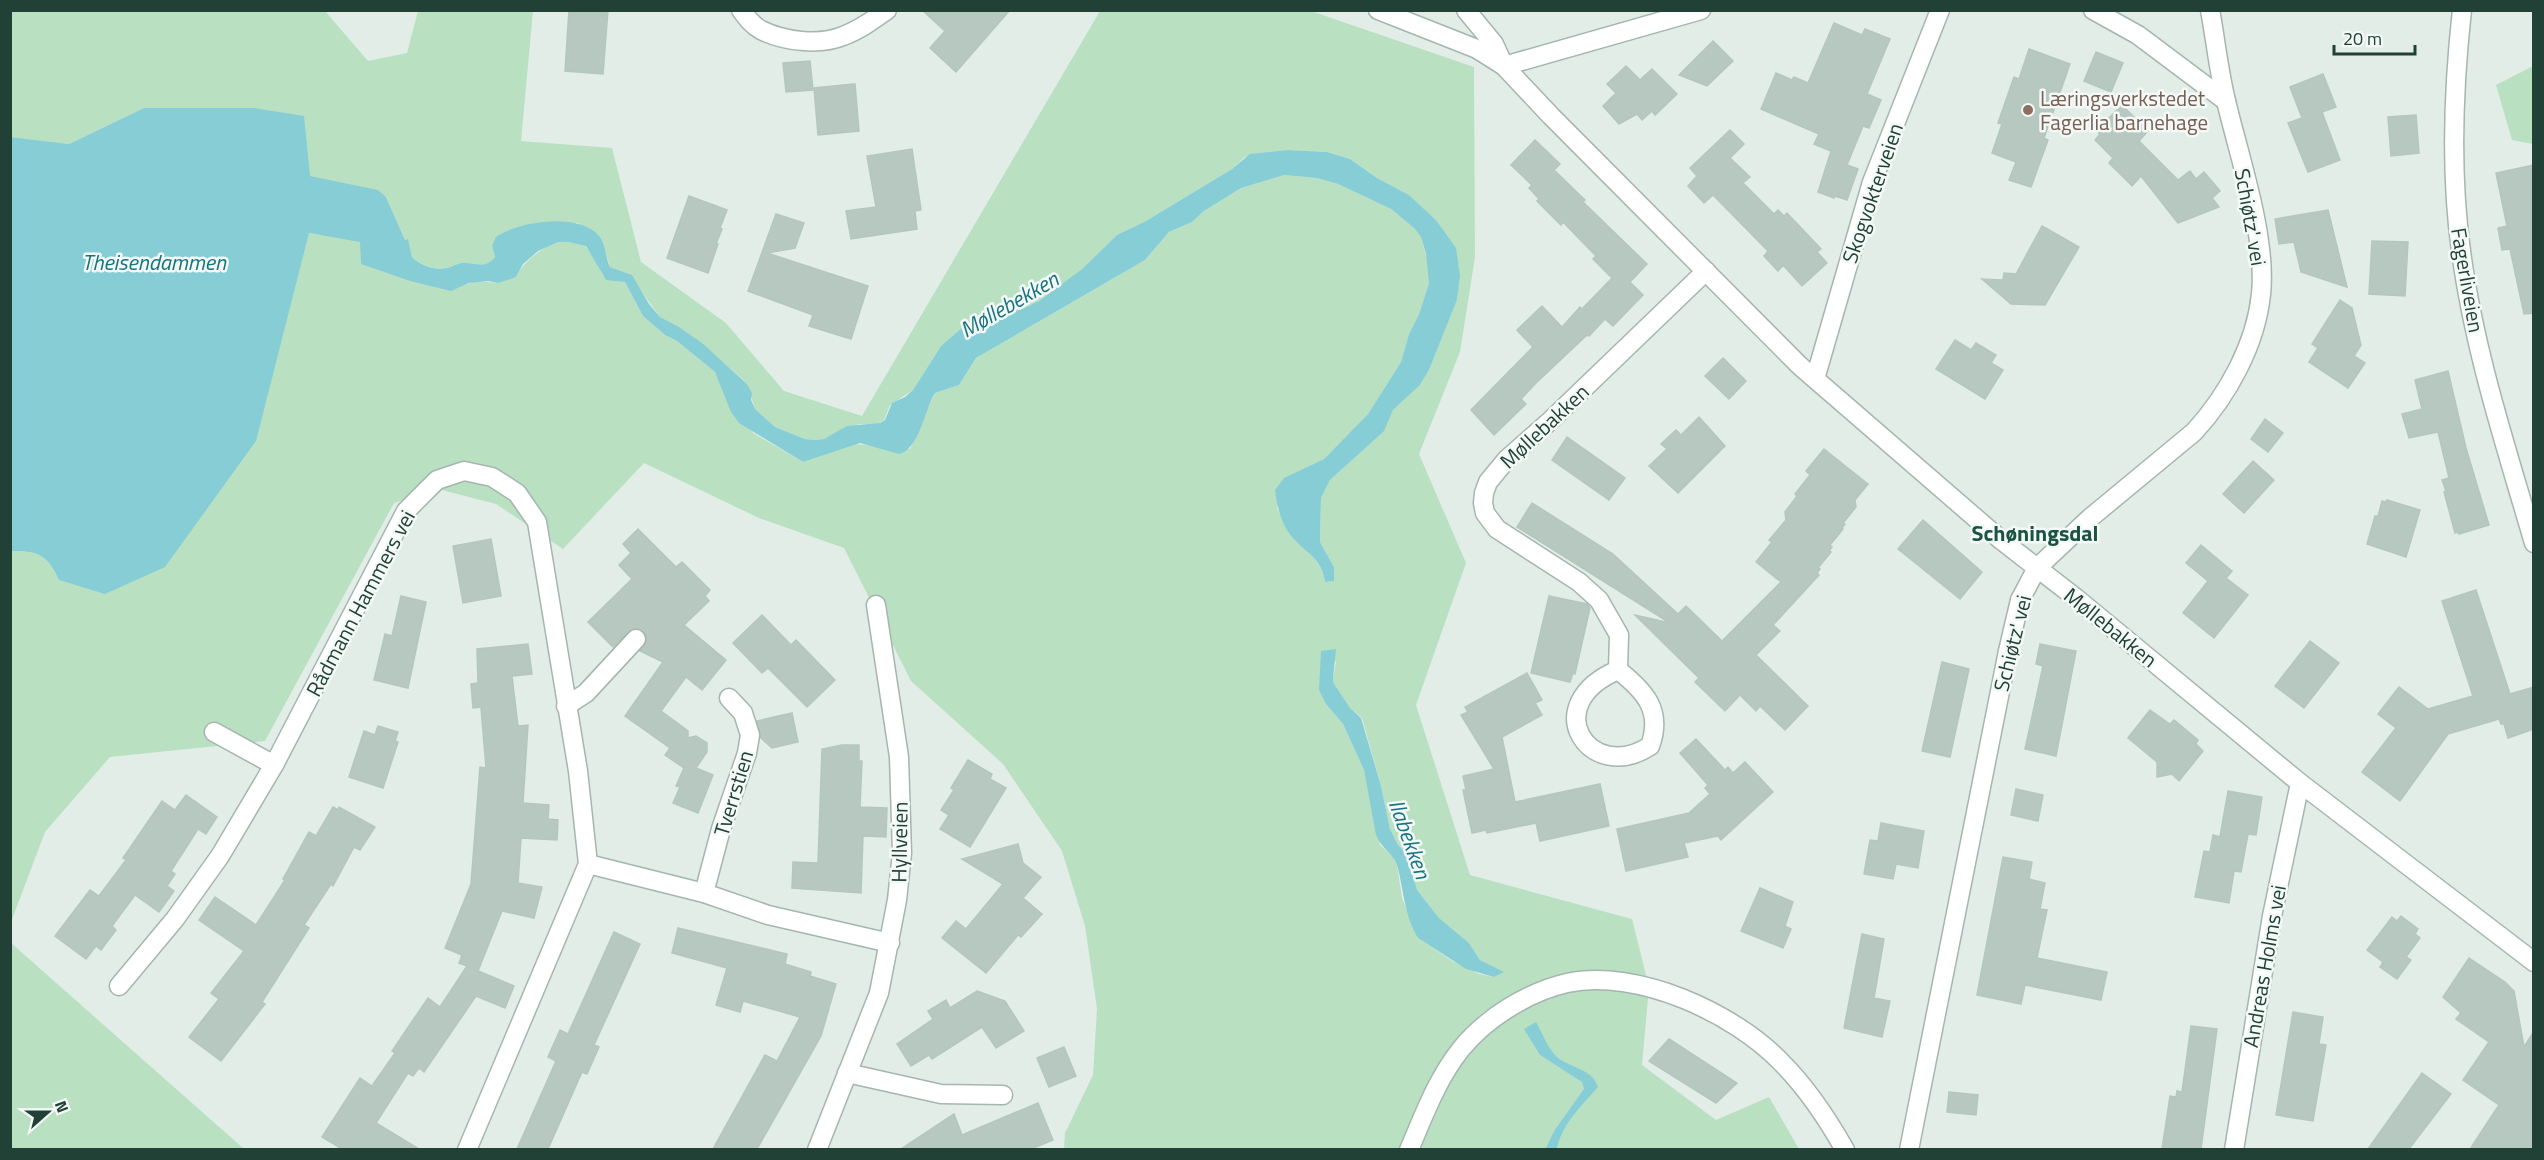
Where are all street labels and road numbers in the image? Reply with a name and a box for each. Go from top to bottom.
street label: Skogvokterveien [1833,119,1911,267]
street label: Schiøtz' vei [2227,166,2275,268]
street label: Fagerliveien [2443,225,2493,335]
street label: Møllebakken [1492,376,1596,476]
street label: Rådmann Hammers vei [297,504,423,702]
street label: Møllebakken [2057,579,2165,675]
street label: Schiøtz' vei [1985,591,2039,695]
street label: Tverrstien [705,746,761,840]
street label: Hyllveien [882,801,916,883]
street label: Andreas Holms vei [2234,882,2294,1050]

